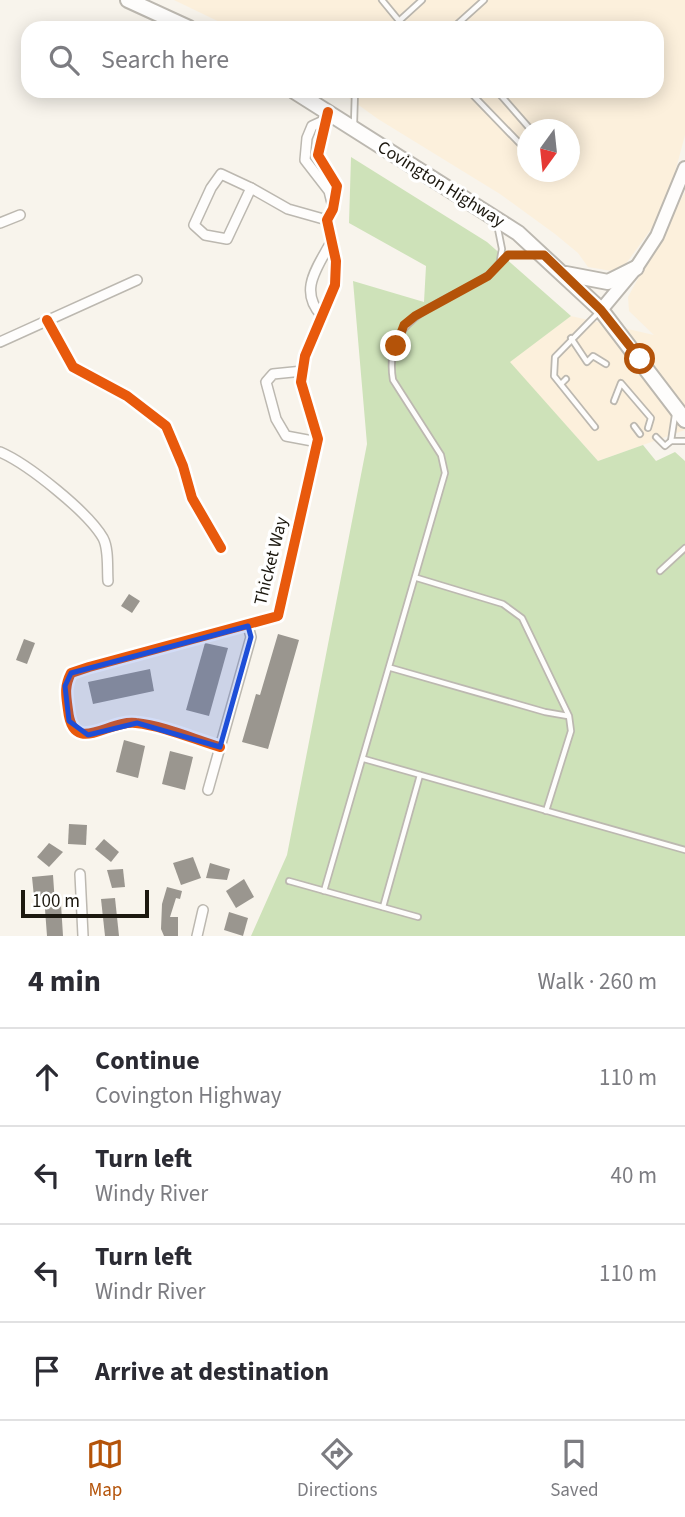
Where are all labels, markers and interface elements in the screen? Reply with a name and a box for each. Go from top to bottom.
search box [21,21,664,98]
icon: search [45,41,83,79]
text: Search here [101,41,229,78]
north arrow [517,119,580,182]
street label: Covington Highway [372,135,510,234]
route end [380,330,411,361]
route start [624,343,655,374]
street label: Thicket Way [248,514,294,608]
scale bar [21,887,149,919]
text: 100 m [32,888,80,915]
text: 4 min [28,960,101,1003]
text: Walk · 260 m [538,965,657,998]
text: Continue [95,1042,200,1079]
icon: ahead [28,1058,66,1096]
text: 110 m [599,1061,657,1094]
text: Covington Highway [95,1079,282,1112]
text: Turn left [95,1140,192,1177]
icon: left [28,1156,66,1194]
text: 40 m [610,1159,657,1192]
text: Windy River [95,1177,208,1210]
text: Turn left [95,1238,192,1275]
icon: left [28,1254,66,1292]
text: 110 m [599,1257,657,1290]
text: Windr River [95,1275,205,1308]
icon: arrive [28,1352,66,1390]
text: Arrive at destination [95,1353,329,1390]
tab: Map [86,1435,124,1504]
tab: Directions [297,1435,377,1504]
tab: Saved [550,1435,599,1504]

